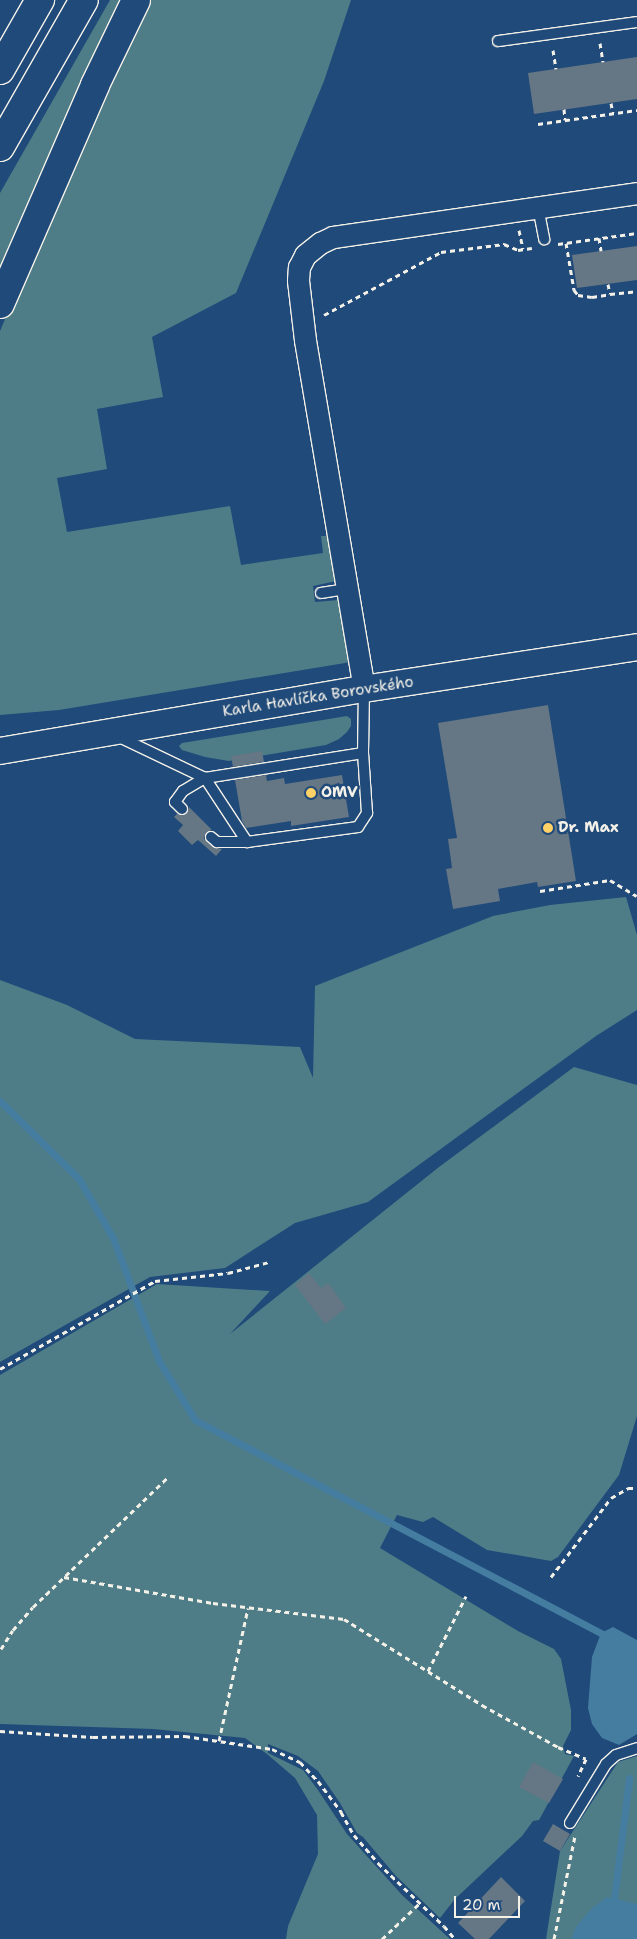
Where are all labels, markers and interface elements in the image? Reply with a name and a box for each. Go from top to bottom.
street label: Karla Havlíčka Borovského [221,673,415,721]
place label: OMV [321,784,358,802]
marker: OMV [305,787,317,799]
place label: Dr. Max [558,819,619,837]
marker: Dr. Max [542,822,554,834]
scale bar [457,1886,523,1918]
text: 20 m [462,1895,501,1915]

